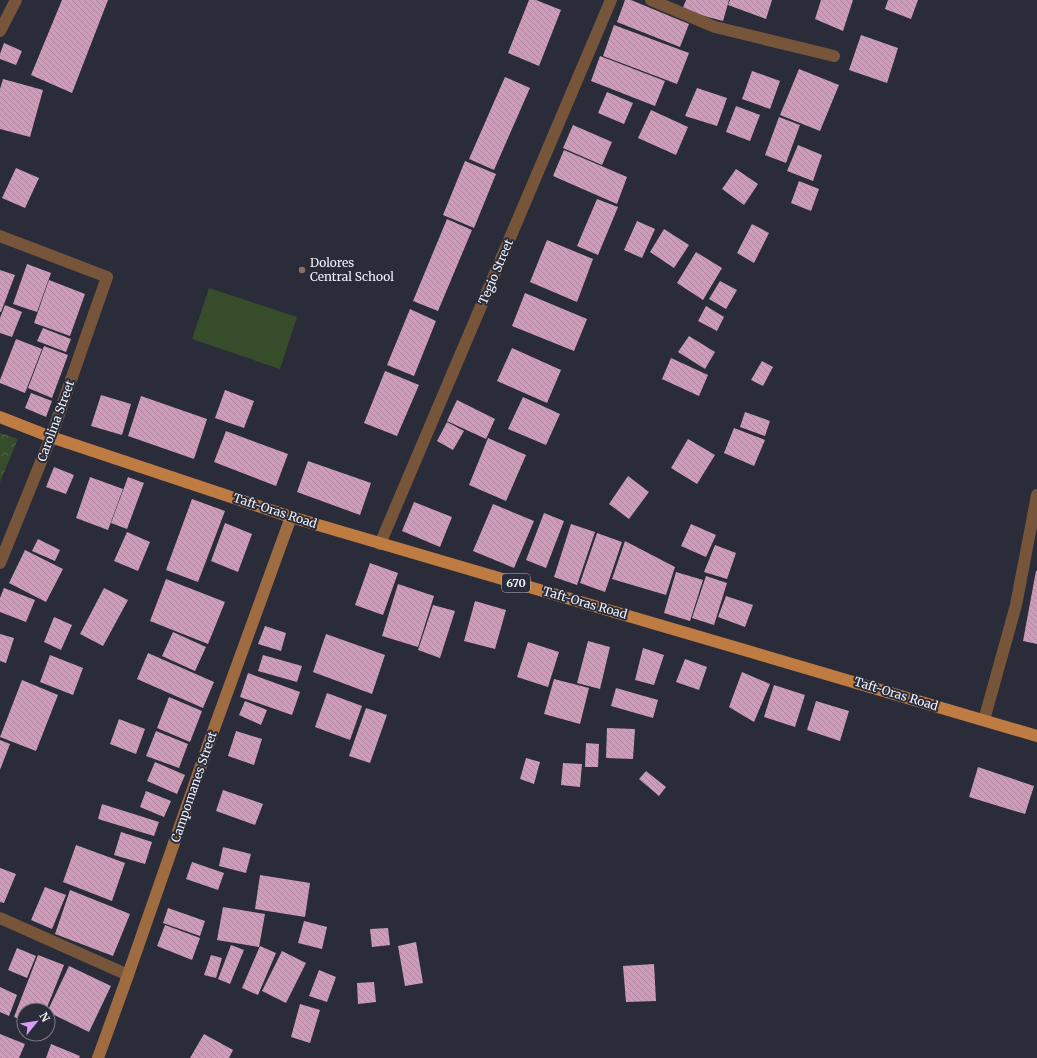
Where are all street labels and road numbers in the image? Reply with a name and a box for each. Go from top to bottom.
street label: Tegio Street [475,237,516,307]
street label: Carolina Street [34,378,77,464]
street label: Taft-Oras Road [231,490,319,531]
road number: 670 [502,574,530,592]
street label: Taft-Oras Road [541,583,629,622]
street label: Taft-Oras Road [852,674,940,713]
street label: Campomanes Street [167,729,220,844]

